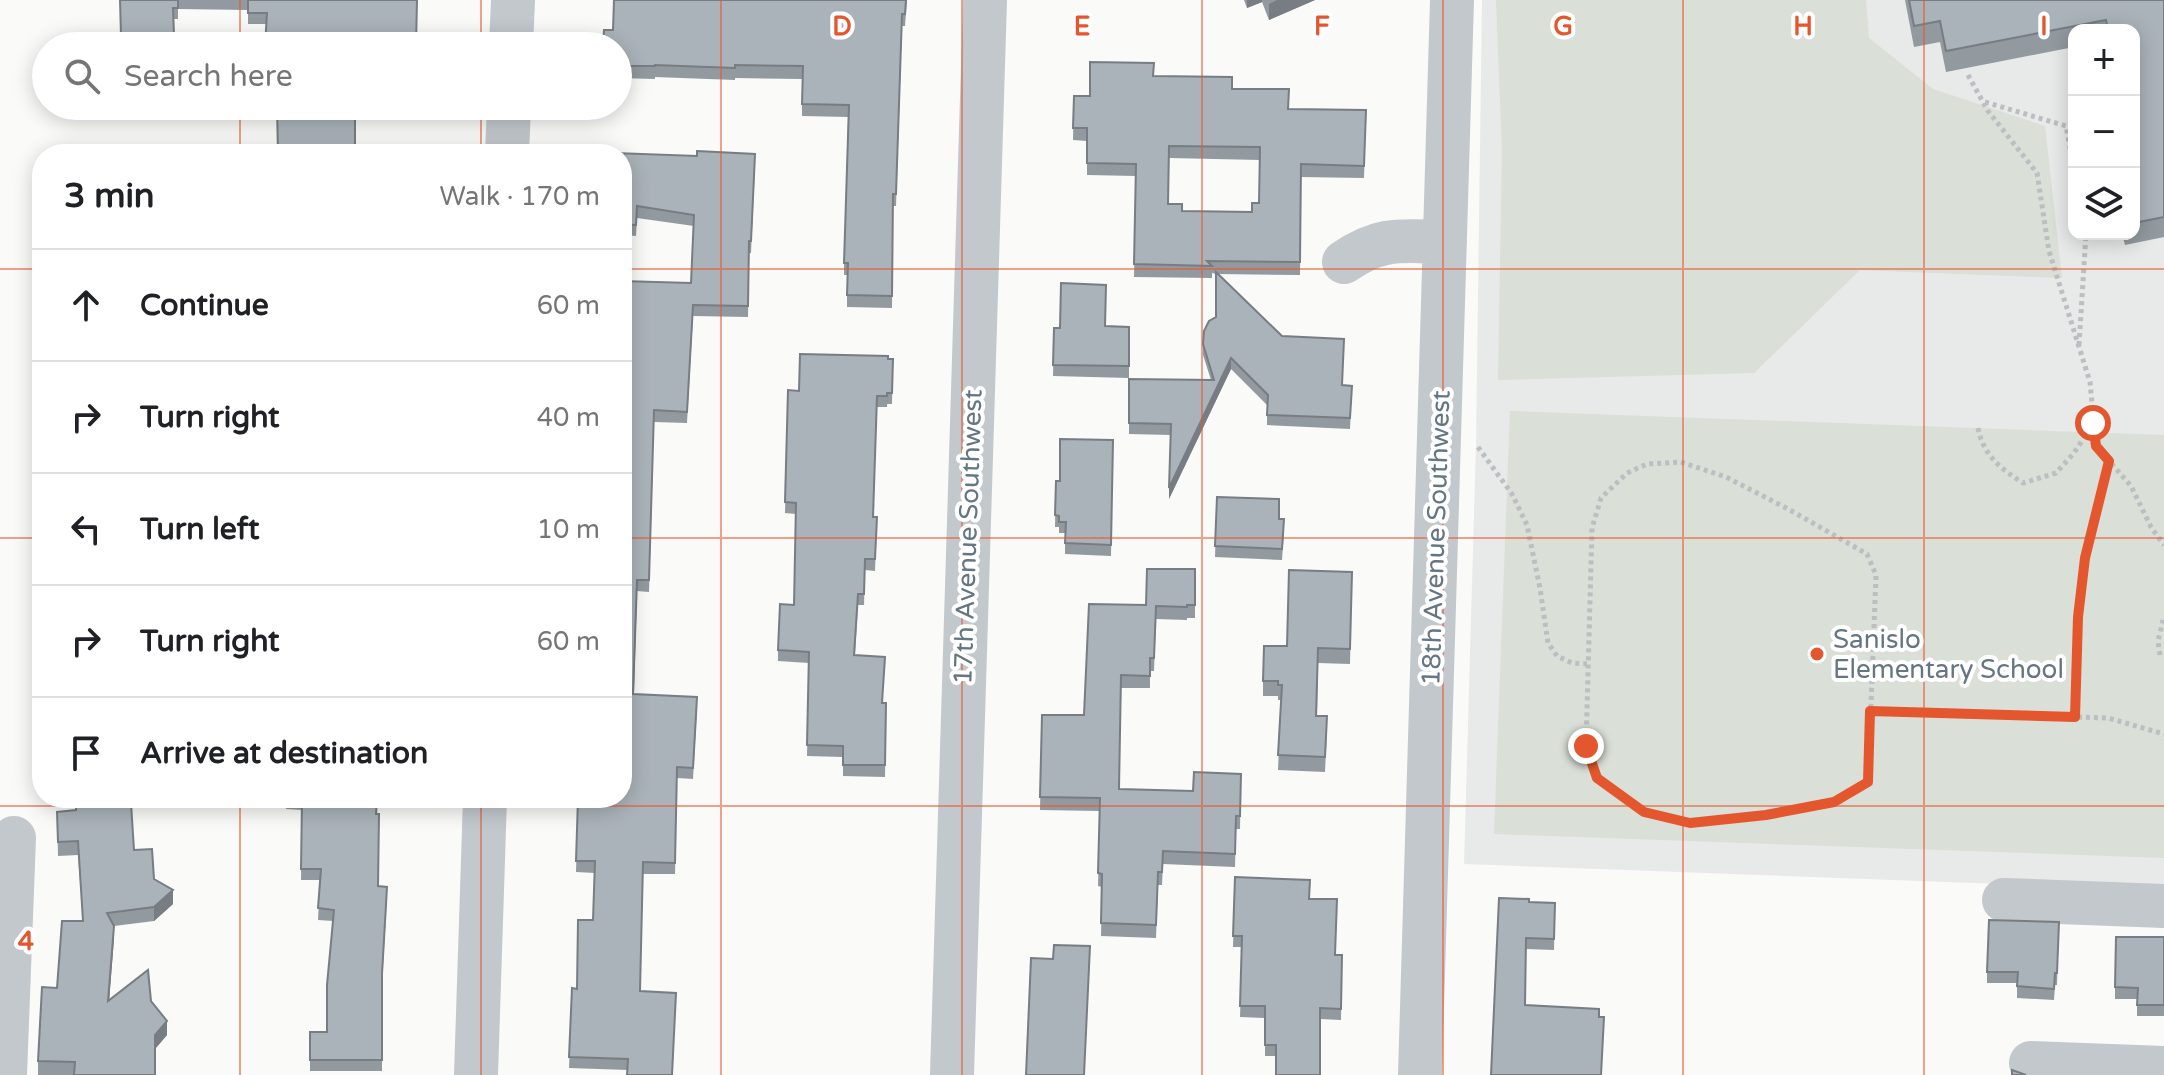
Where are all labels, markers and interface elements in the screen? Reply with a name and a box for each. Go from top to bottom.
text: D [832,11,852,42]
text: E [1074,11,1090,42]
text: F [1314,11,1330,42]
text: G [1553,11,1573,42]
text: H [1793,11,1813,42]
text: I [2040,11,2048,42]
map controls [2068,24,2140,240]
button: + [2068,24,2140,96]
search box [32,32,632,120]
icon: search [60,54,104,98]
text: Search here [124,58,293,95]
button: − [2068,96,2140,168]
button: layers [2068,168,2140,240]
text: 3 min [64,176,155,217]
text: Walk · 170 m [440,181,600,212]
icon: ahead [64,283,108,327]
text: Continue [140,287,269,324]
text: 60 m [537,290,600,321]
street label: 17th Avenue Southwest [947,389,989,685]
street label: 18th Avenue Southwest [1415,390,1457,686]
icon: right [64,395,108,439]
text: Turn right [140,399,280,436]
text: 40 m [537,402,600,433]
route start [2075,405,2111,441]
icon: left [64,507,108,551]
text: Turn left [140,511,259,548]
text: 10 m [537,514,600,545]
icon: right [64,619,108,663]
text: Turn right [140,623,280,660]
place label: Sanislo Elementary School [1833,624,2064,685]
text: 60 m [537,626,600,657]
marker: Sanislo Elementary School [1808,645,1826,663]
route end [1568,728,1604,764]
icon: arrive [64,731,108,775]
text: Arrive at destination [140,735,428,772]
text: 4 [18,926,34,957]

